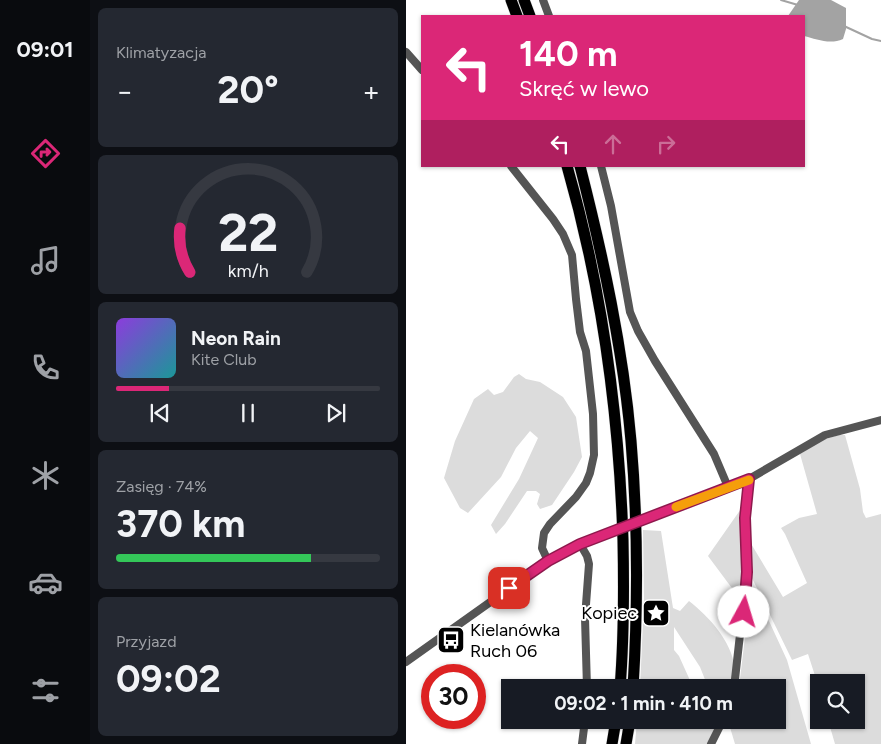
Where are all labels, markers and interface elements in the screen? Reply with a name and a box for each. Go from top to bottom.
text: 140 m [519,33,617,75]
icon: left [436,35,501,100]
text: 09:01 [16,36,74,63]
text: Klimatyzacja [116,43,206,62]
text: 20° [218,67,279,113]
text: − [116,74,133,108]
text: + [363,74,380,108]
text: Skręć w lewo [519,75,649,102]
icon: left [546,130,574,158]
icon: ahead [599,130,627,158]
icon: right [652,130,680,158]
icon: directions [28,136,63,171]
text: 22 [218,202,278,264]
icon: music [28,243,63,278]
text: km/h [228,260,268,281]
text: Neon Rain [191,327,281,350]
icon: phone [28,350,63,385]
text: Kite Club [191,350,257,369]
icon: previous [146,399,174,427]
icon: pause [234,399,262,427]
icon: next [322,399,350,427]
icon: climate [28,458,63,493]
text: Zasięg · 74% [116,477,207,496]
text: 370 km [116,501,246,547]
icon: car [28,565,63,600]
pin [488,567,530,609]
icon: arrive [495,574,523,602]
position arrow [717,585,769,637]
place icon: Kopiec [641,598,671,628]
place label: Kopiec [581,602,637,624]
place label: Kielanówka Ruch 06 [470,619,560,662]
bus stop icon: Kielanówka Ruch 06 [436,625,466,655]
text: Przyjazd [116,632,177,651]
text: 09:02 [116,656,221,702]
speed limit sign: 30 [421,664,486,729]
icon: filters [28,673,63,708]
map controls [810,674,865,729]
button: search [810,674,865,729]
text: 09:02 · 1 min · 410 m [554,692,733,715]

